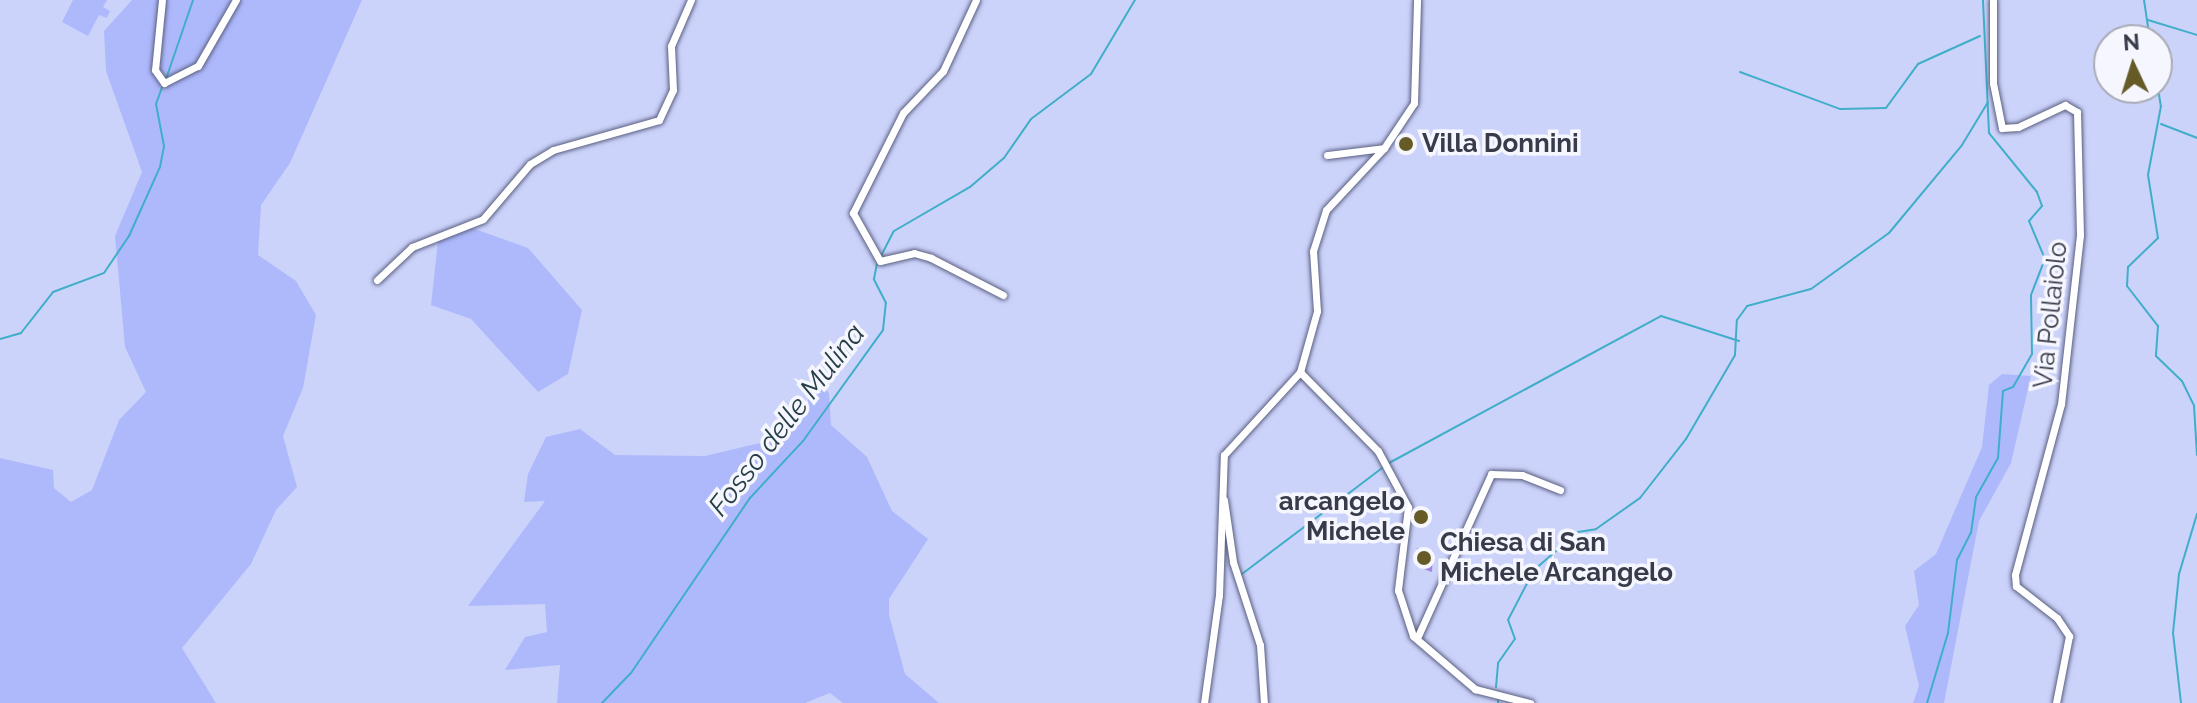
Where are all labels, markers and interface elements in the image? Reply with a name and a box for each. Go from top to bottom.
north arrow [2093,24,2173,104]
text: N [2122,28,2141,56]
place label: Villa Donnini [1422,128,1579,160]
marker: Villa Donnini [1397,135,1415,153]
street label: Via Pollaiolo [2028,240,2074,390]
water label: Fosso delle Mulina [702,317,872,523]
place label: arcangelo Michele [1279,486,1405,548]
marker: arcangelo Michele [1412,508,1430,526]
place label: Chiesa di San Michele Arcangelo [1440,527,1674,588]
marker: Chiesa di San Michele Arcangelo [1415,549,1433,567]

